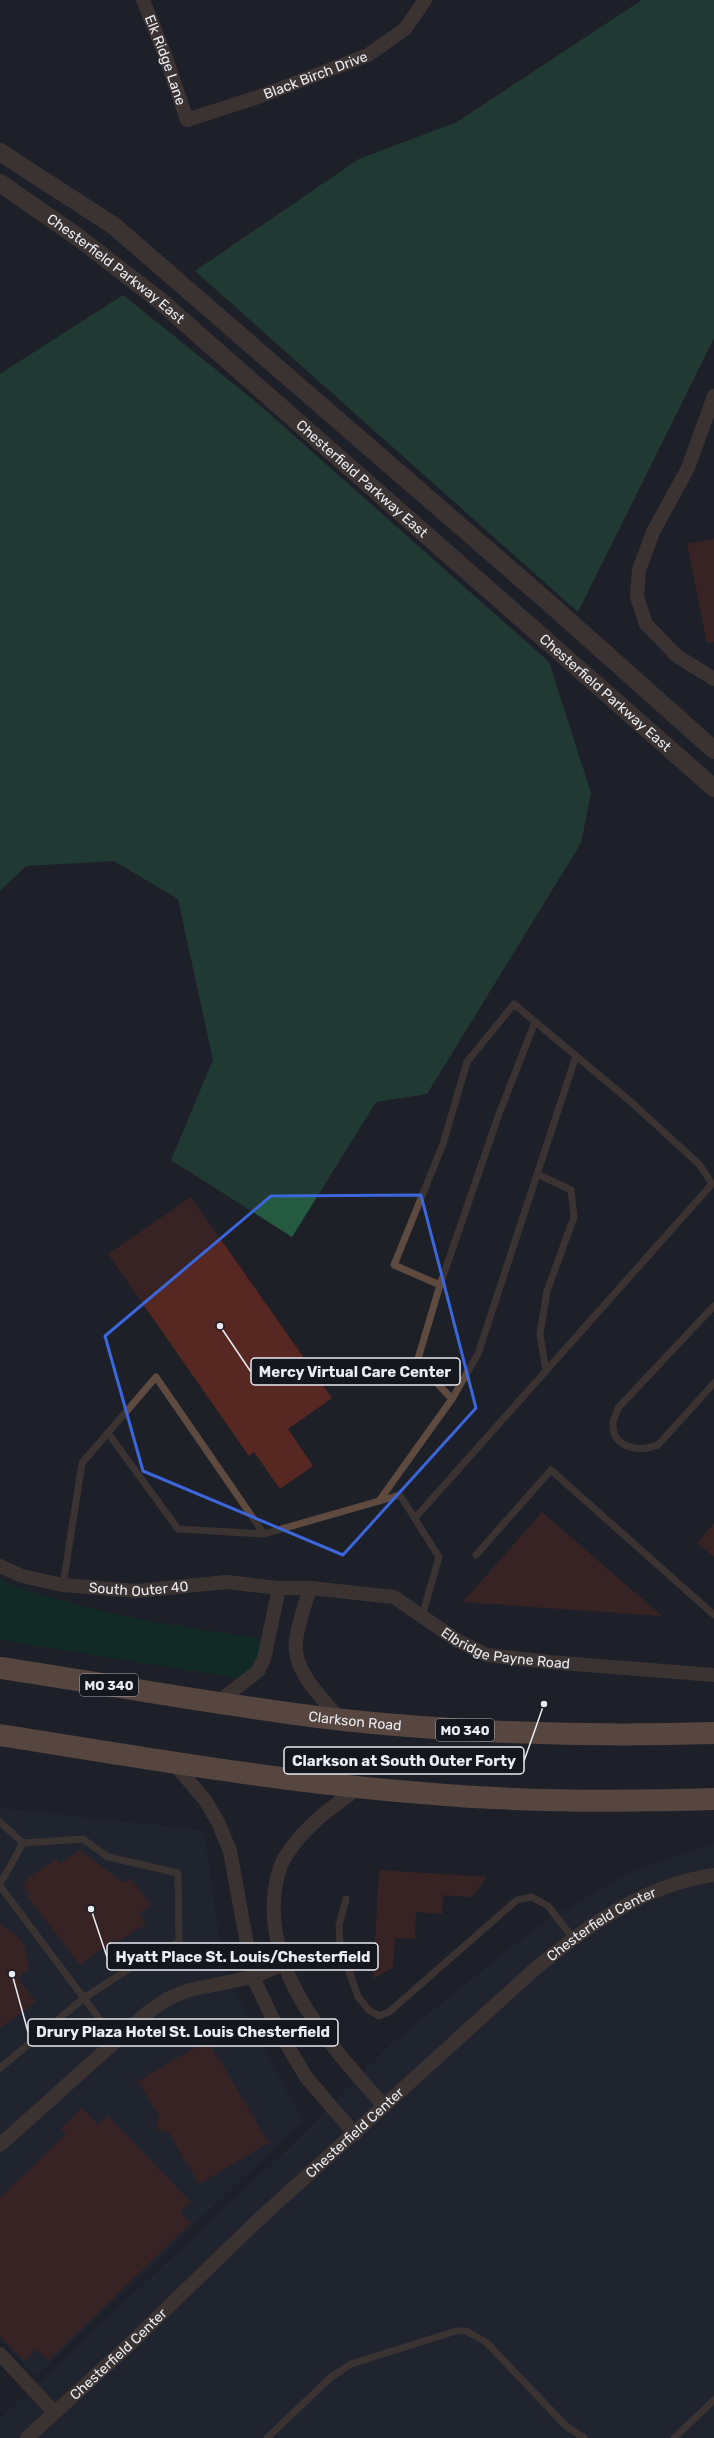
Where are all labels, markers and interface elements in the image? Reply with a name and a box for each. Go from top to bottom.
street label: Elk Ridge Lane [141,12,189,108]
street label: Black Birch Drive [261,48,370,103]
street label: Chesterfield Parkway East [43,210,188,328]
street label: Chesterfield Parkway East [293,417,432,542]
street label: Chesterfield Parkway East [536,631,675,756]
callout: Mercy Virtual Care Center [251,1358,460,1385]
text: Mercy Virtual Care Center [259,1363,451,1381]
street label: South Outer 40 [88,1578,189,1600]
street label: Elbridge Payne Road [438,1624,571,1673]
road number: MO 340 [80,1674,138,1696]
street label: Clarkson Road [308,1708,402,1734]
road number: MO 340 [436,1719,494,1741]
callout: Clarkson at South Outer Forty [284,1747,524,1774]
text: Clarkson at South Outer Forty [292,1752,516,1770]
street label: Chesterfield Center [543,1884,659,1965]
callout: Hyatt Place St. Louis/Chesterfield [107,1943,378,1970]
text: Hyatt Place St. Louis/Chesterfield [115,1948,371,1966]
callout: Drury Plaza Hotel St. Louis Chesterfield [28,2019,338,2046]
text: Drury Plaza Hotel St. Louis Chesterfield [36,2023,330,2041]
street label: Chesterfield Center [302,2084,408,2182]
street label: Chesterfield Center [67,2305,171,2404]

